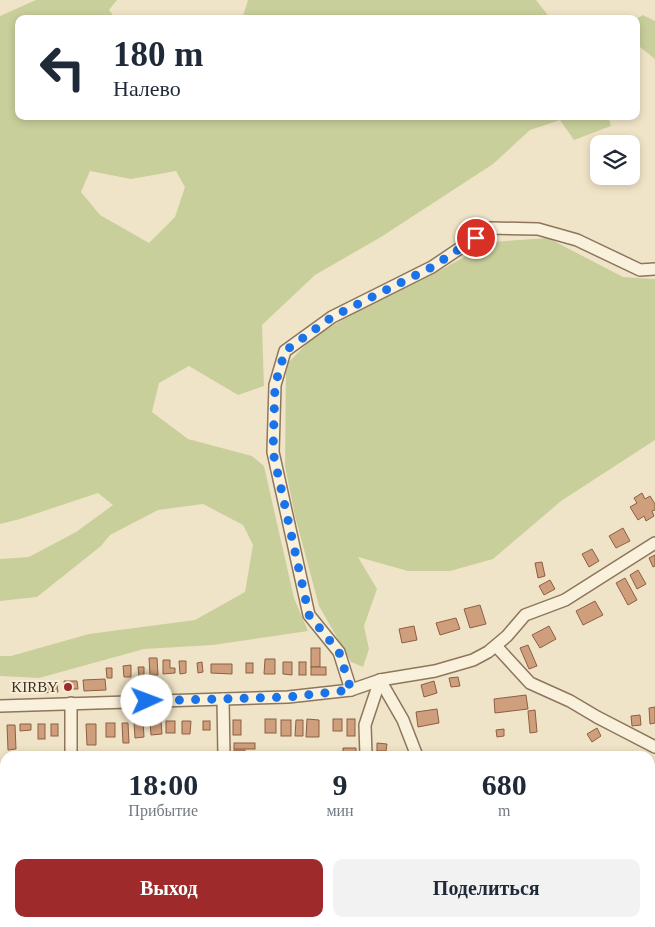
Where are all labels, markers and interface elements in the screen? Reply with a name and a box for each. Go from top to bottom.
icon: left [30,35,95,100]
text: 180 m [113,35,203,74]
text: Налево [113,76,181,101]
map controls [590,135,640,185]
button: layers [590,135,640,185]
pin [455,217,497,259]
icon: arrive [462,224,490,252]
position arrow [120,674,172,726]
place label: KIRBY [11,679,58,695]
marker: KIRBY [62,681,74,693]
text: 18:00 [128,768,198,801]
text: 9 [333,768,348,801]
text: 680 [482,768,527,801]
text: Прибытие [128,802,198,819]
text: мин [326,802,354,819]
text: m [498,802,511,819]
button: Выход [15,859,323,917]
button: Поделиться [333,859,640,917]

